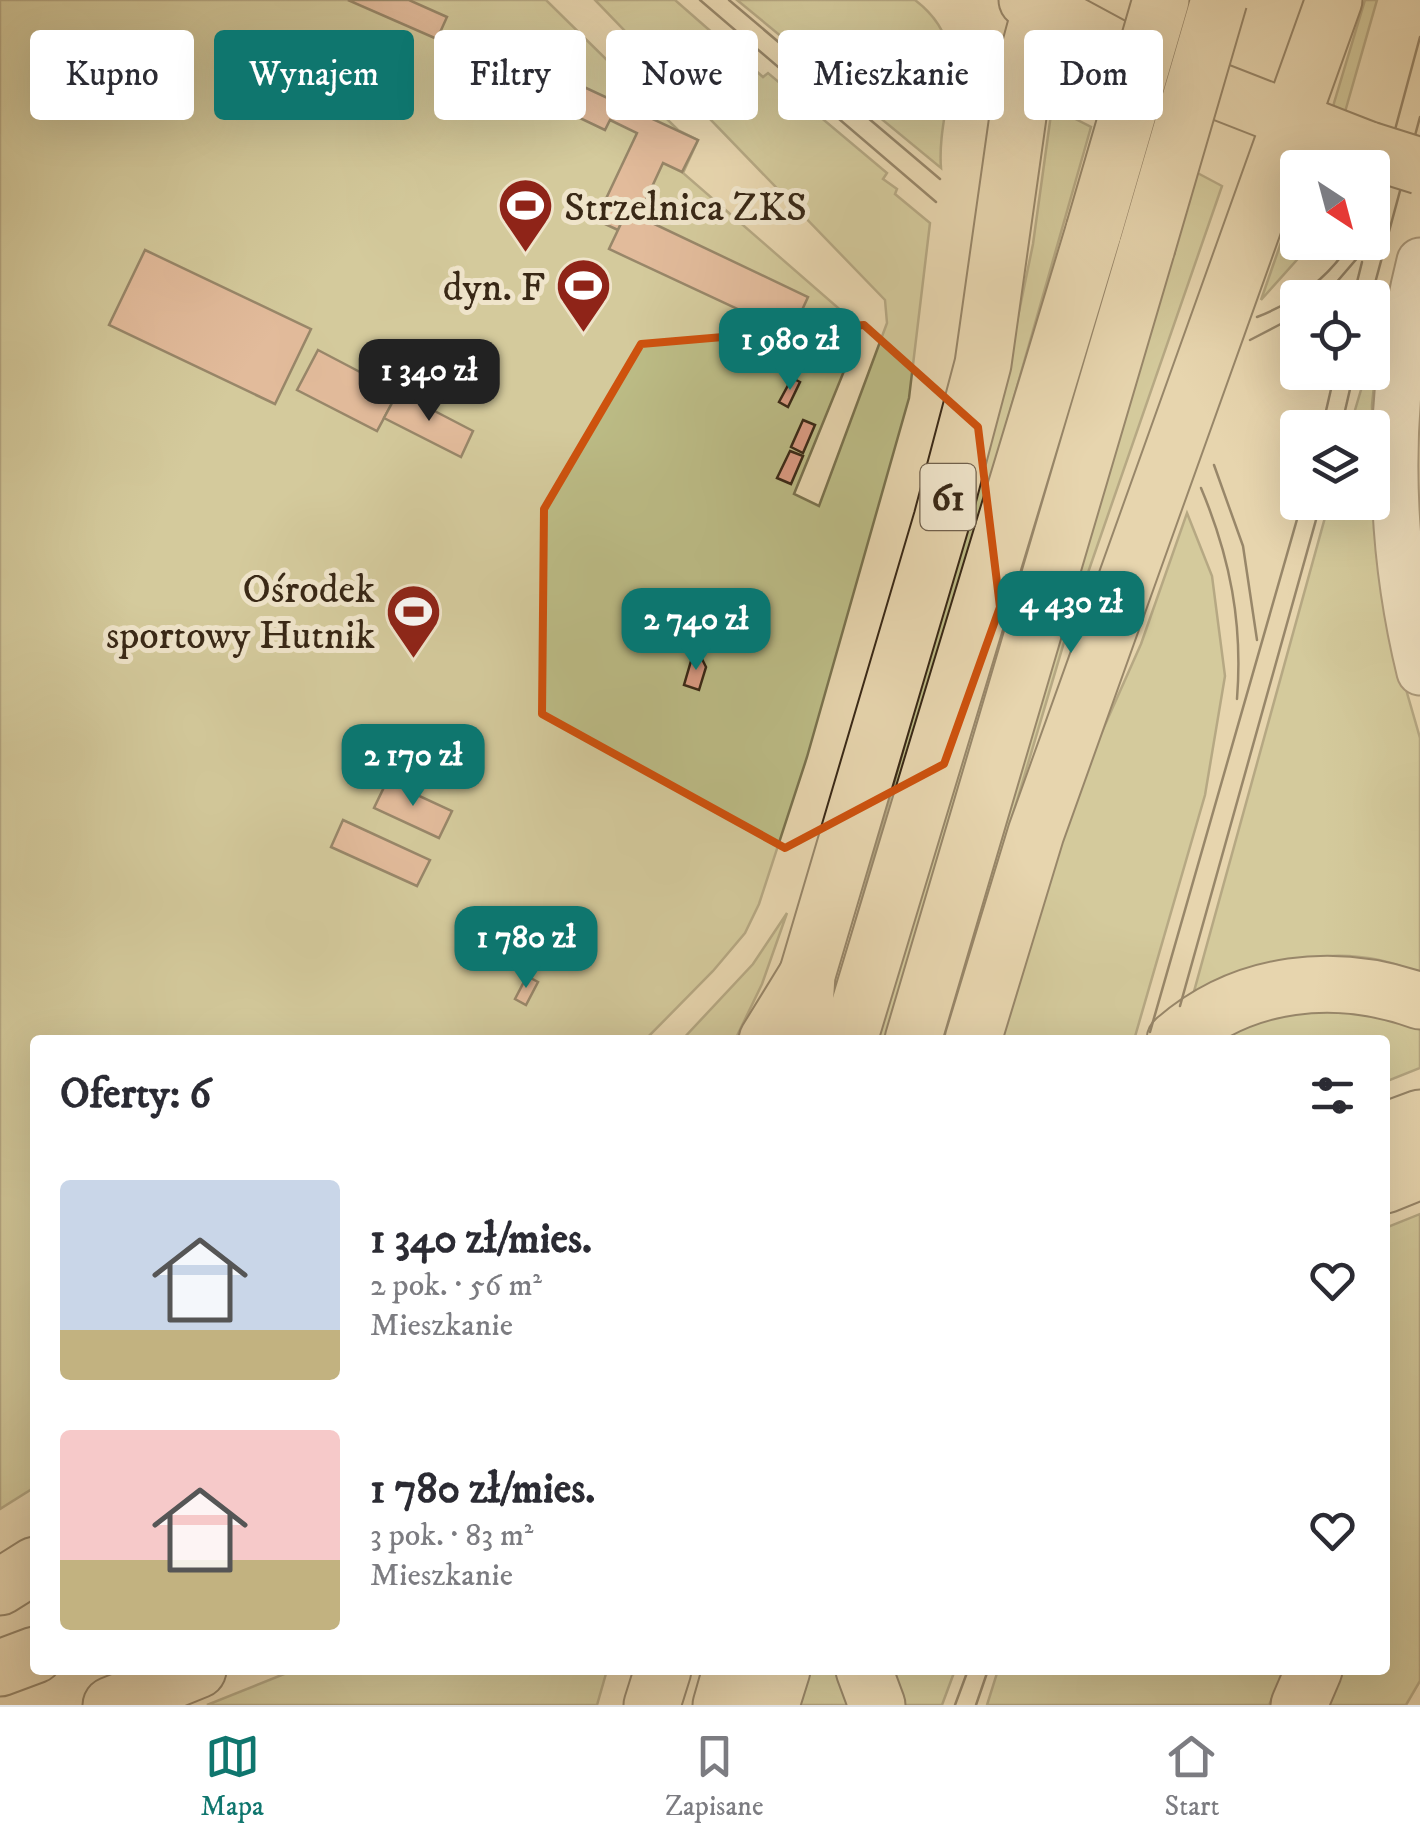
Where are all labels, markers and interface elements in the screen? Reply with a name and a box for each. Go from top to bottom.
chip: Kupno [30,30,194,120]
chip: Wynajem [214,30,414,120]
chip: Filtry [434,30,586,120]
chip: Nowe [606,30,758,120]
chip: Mieszkanie [778,30,1004,120]
chip: Dom [1024,30,1163,120]
north arrow [1280,150,1390,260]
map controls [1280,150,1390,520]
sports icon: Strzelnica ZKS [495,176,555,255]
place label: Strzelnica ZKS [564,184,807,234]
sports icon: dyn. F [554,256,614,335]
place label: dyn. F [443,264,545,314]
button: locate [1280,280,1390,390]
pin: 1 980 zł [687,308,893,393]
text: 1 980 zł [741,320,839,360]
pin: 1 340 zł [326,339,532,424]
text: 1 340 zł [381,351,477,391]
button: layers [1280,410,1390,520]
road number: 61 [920,464,976,530]
place label: Ośrodek sportowy Hutnik [106,566,375,662]
pin: 4 430 zł [968,571,1174,656]
sports icon: Ośrodek sportowy Hutnik [384,581,444,660]
text: 4 430 zł [1019,583,1123,623]
pin: 2 740 zł [593,588,799,673]
text: 2 740 zł [644,600,748,640]
pin: 2 170 zł [310,724,516,809]
text: 2 170 zł [364,736,462,776]
pin: 1 780 zł [423,906,629,991]
text: 1 780 zł [476,918,576,958]
icon: filters [1305,1068,1360,1123]
text: Oferty: 6 [60,1069,211,1121]
text: 1 340 zł/mies. [370,1214,592,1266]
icon: home [140,1220,260,1340]
icon: heart [1305,1253,1360,1308]
text: 2 pok. · 56 m² [370,1266,542,1306]
text: Mieszkanie [370,1306,513,1346]
text: 1 780 zł/mies. [370,1464,595,1516]
icon: home [140,1470,260,1590]
icon: heart [1305,1503,1360,1558]
text: 3 pok. · 83 m² [370,1516,533,1556]
text: Mieszkanie [370,1556,513,1596]
tab: Mapa [201,1729,264,1824]
tab: Zapisane [665,1729,763,1824]
tab: Start [1164,1729,1219,1824]

